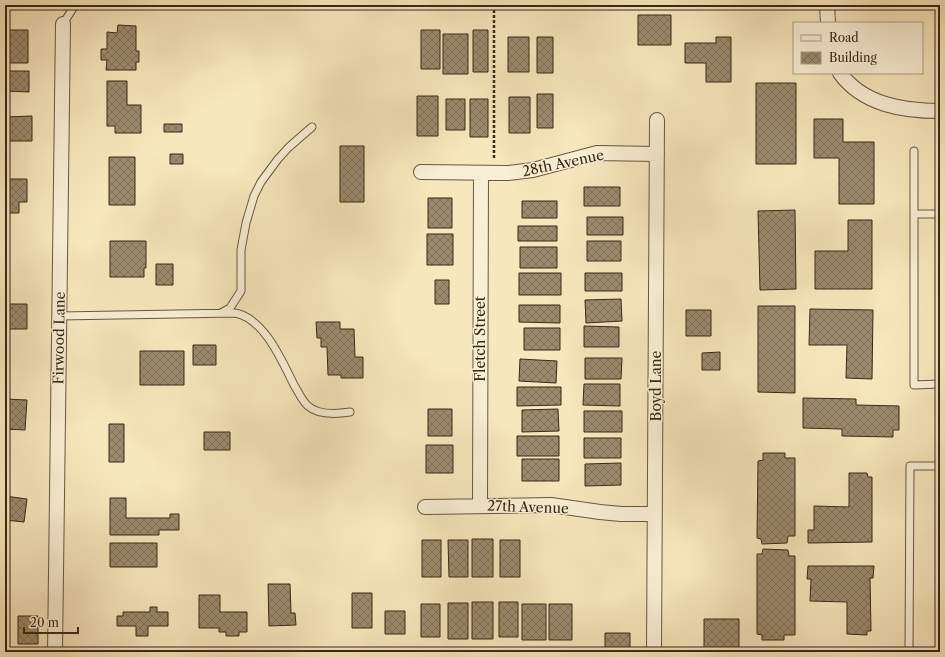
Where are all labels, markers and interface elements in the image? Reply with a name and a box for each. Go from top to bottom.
legend [793,22,923,74]
text: Road [829,30,859,45]
text: Building [829,50,877,65]
street label: 28th Avenue [521,146,606,180]
street label: Firwood Lane [49,291,69,385]
street label: Fletch Street [471,296,489,382]
street label: Boyd Lane [647,350,665,421]
street label: 27th Avenue [487,497,569,517]
scale bar [24,609,78,635]
text: 20 m [30,615,59,630]

